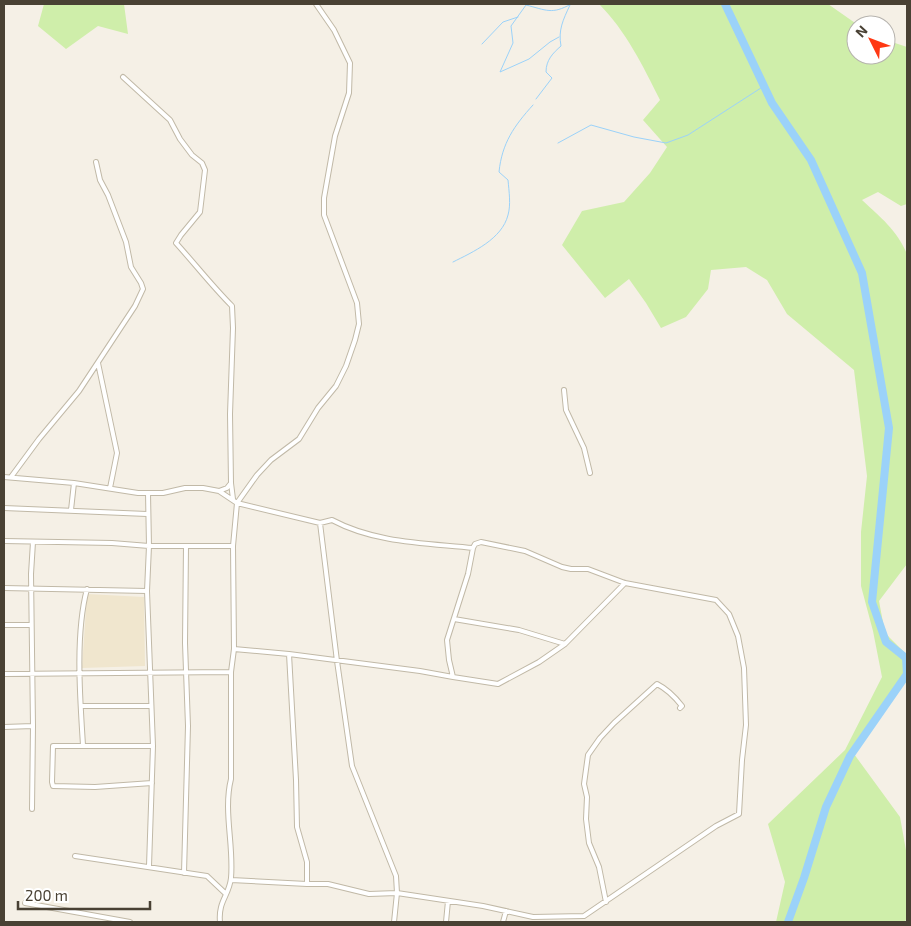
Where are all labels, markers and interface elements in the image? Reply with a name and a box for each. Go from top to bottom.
north arrow [846,15,896,65]
text: N [851,22,871,40]
scale bar [18,878,150,910]
text: 200 m [25,886,68,904]

